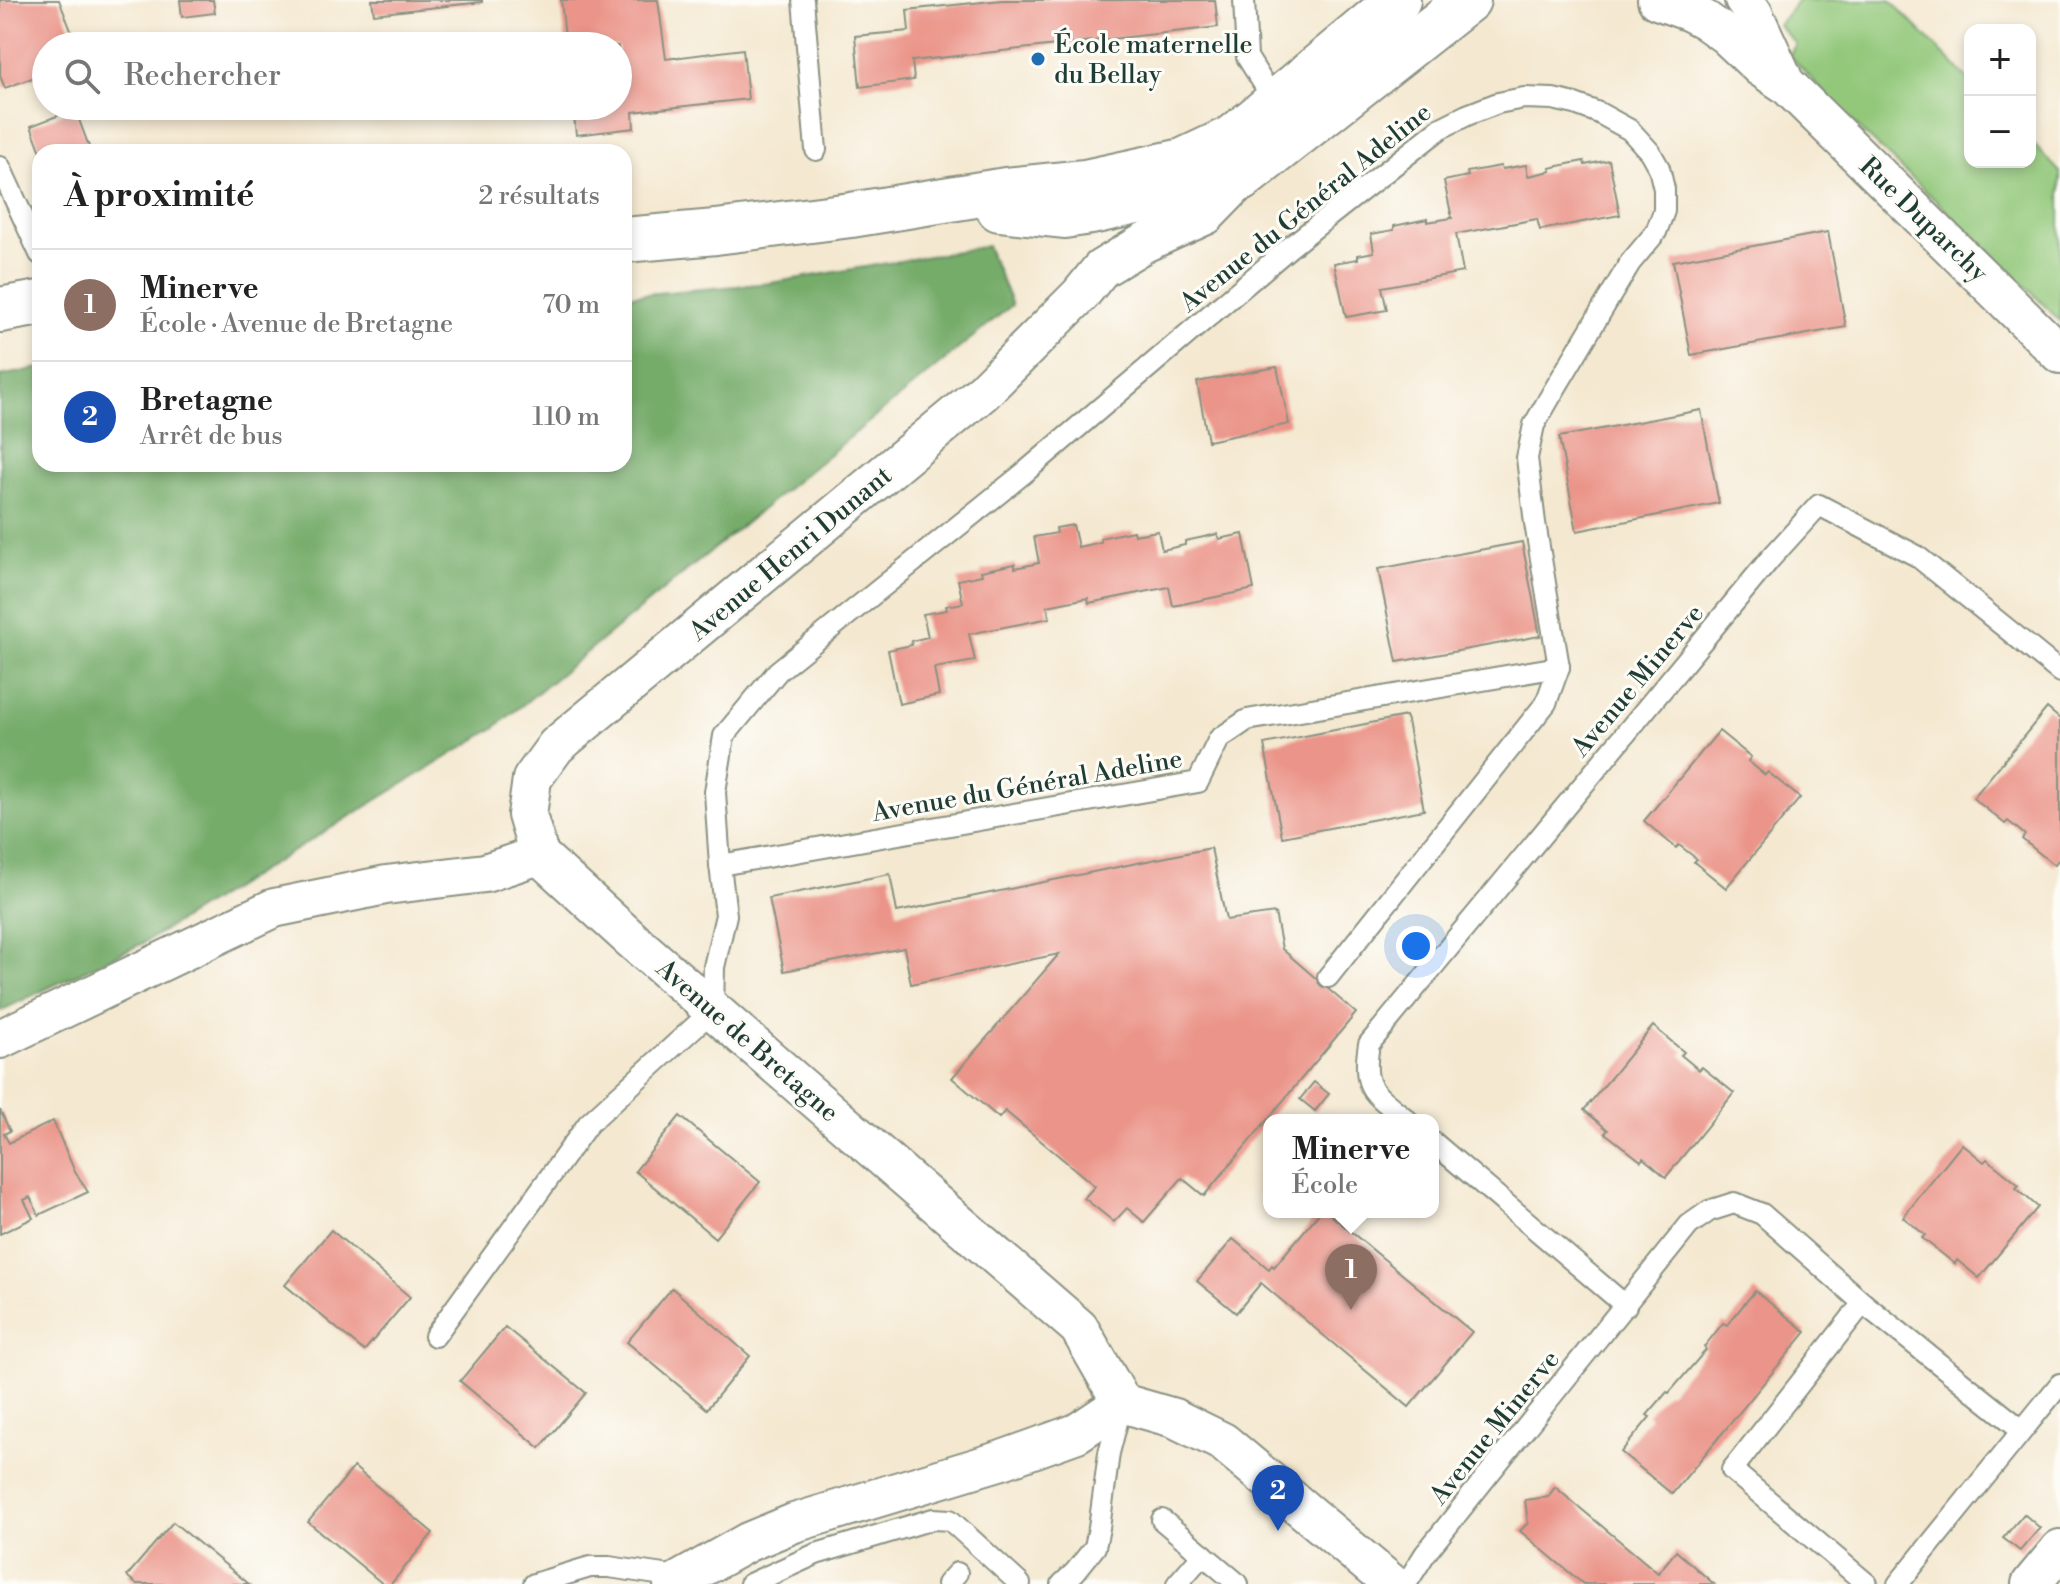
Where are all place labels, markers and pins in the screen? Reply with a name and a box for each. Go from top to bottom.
place label: École maternelle du Bellay [1054,27,1253,91]
marker: École maternelle du Bellay [1029,50,1047,68]
pin: 1 [1325,1244,1377,1310]
pin: 2 [1252,1465,1304,1531]

